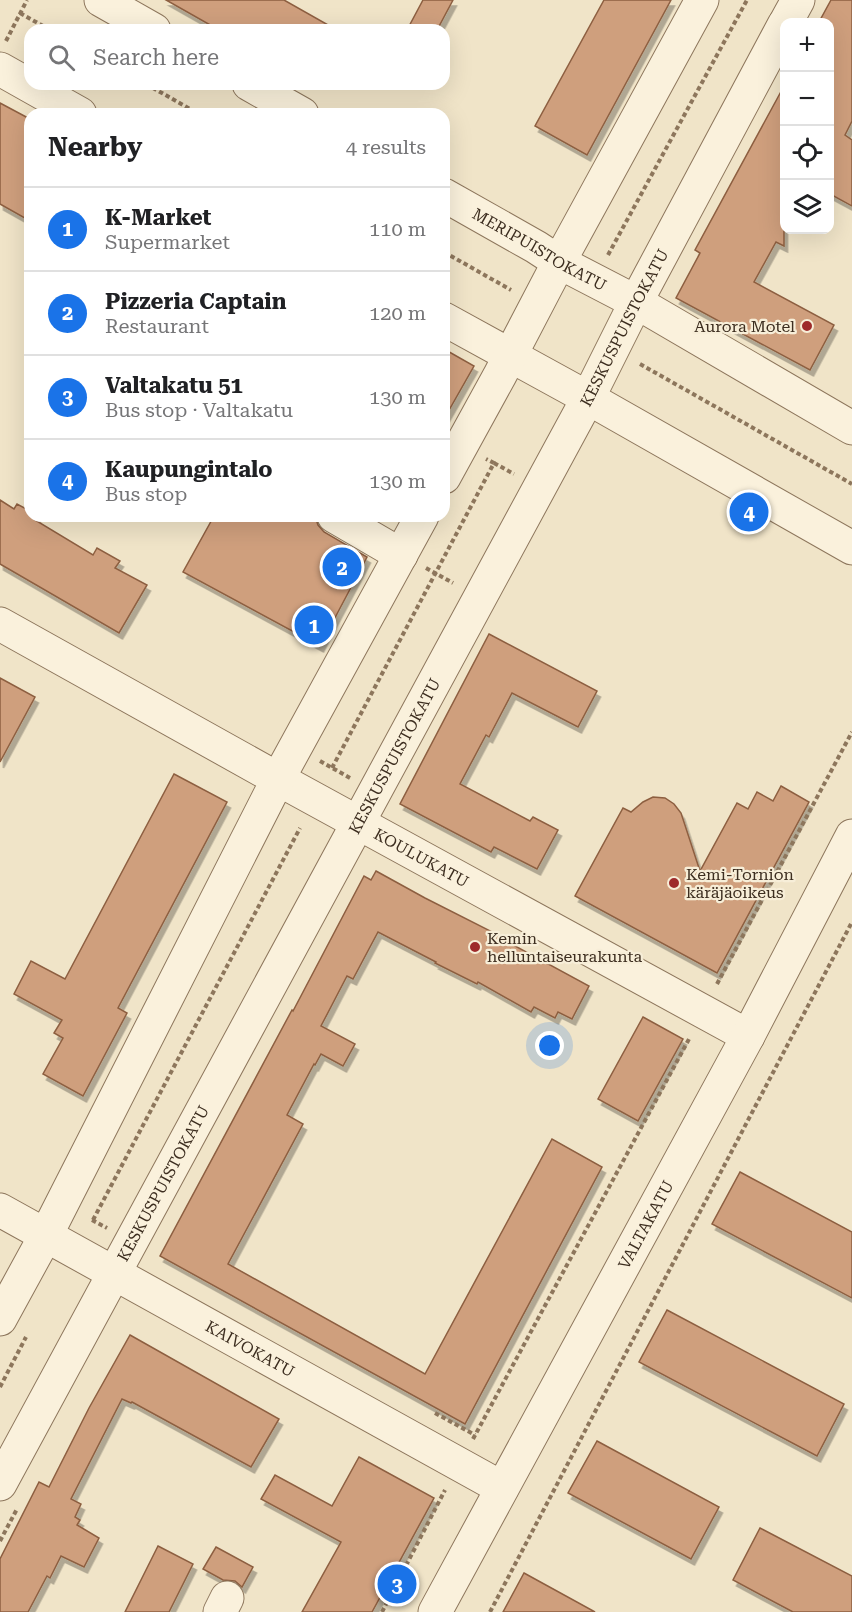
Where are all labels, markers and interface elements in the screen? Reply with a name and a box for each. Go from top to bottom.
map controls [780,18,834,234]
button: + [780,18,834,72]
search box [24,24,450,90]
icon: search [45,41,78,74]
text: Search here [93,45,219,70]
button: − [780,72,834,126]
button: locate [780,126,834,180]
text: Nearby [48,132,142,162]
text: 4 results [346,135,426,159]
button: layers [780,180,834,234]
street label: MERIPUISTOKATU [469,204,610,295]
text: K-Market [105,205,212,230]
text: 1 [62,217,73,241]
text: 110 m [369,217,426,241]
text: Supermarket [105,230,230,254]
street label: KESKUSPUISTOKATU [576,246,673,410]
text: Pizzeria Captain [105,289,286,314]
text: 2 [62,301,73,325]
text: 120 m [369,301,426,325]
text: Restaurant [105,314,209,338]
place label: Aurora Motel [694,317,795,336]
marker: Aurora Motel [800,319,814,333]
text: Valtakatu 51 [105,373,243,398]
text: 3 [62,385,73,409]
text: 130 m [369,385,426,409]
text: Bus stop · Valtakatu [105,398,293,422]
text: Kaupungintalo [105,457,273,482]
text: 4 [62,469,73,493]
text: 130 m [369,469,426,493]
text: Bus stop [105,482,187,506]
pin: 4 [730,490,768,534]
pin: 2 [322,544,362,590]
pin: 1 [294,602,334,648]
street label: KESKUSPUISTOKATU [345,675,445,837]
street label: KOULUKATU [371,824,472,892]
place label: Kemi-Tornion käräjäoikeus [686,865,794,902]
marker: Kemi-Tornion käräjäoikeus [667,876,681,890]
place label: Kemin helluntaiseurakunta [487,929,642,966]
marker: Kemin helluntaiseurakunta [468,940,482,954]
your location [535,1031,564,1060]
street label: KESKUSPUISTOKATU [113,1102,213,1265]
street label: VALTAKATU [614,1177,678,1272]
street label: KAIVOKATU [202,1317,298,1381]
pin: 3 [378,1562,416,1606]

